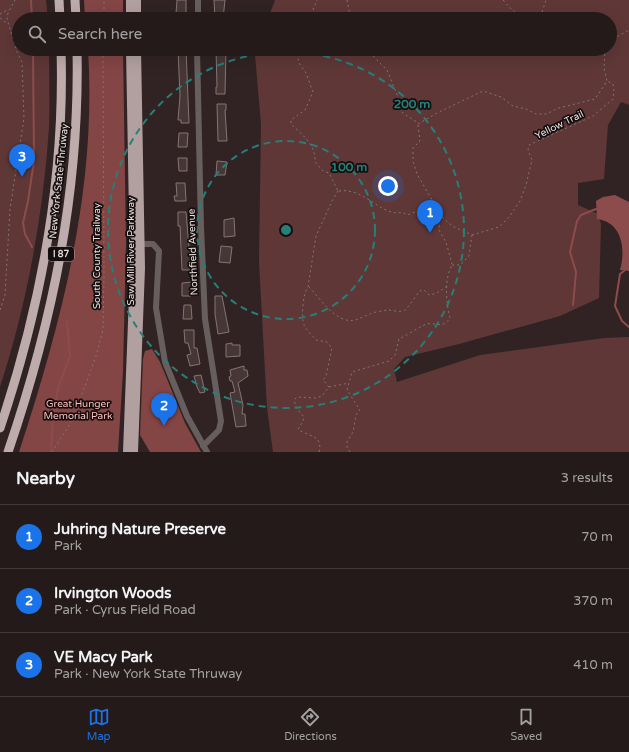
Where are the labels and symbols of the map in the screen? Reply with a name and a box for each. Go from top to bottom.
text: 200 m [394,97,430,111]
street label: Yellow Trail [533,108,586,142]
street label: New York State Thruway [47,122,71,239]
pin: 3 [9,144,35,177]
text: 100 m [331,160,367,174]
your location [378,176,398,196]
street label: Saw Mill River Parkway [125,196,137,305]
pin: 1 [417,200,443,233]
street label: South County Trailway [91,202,103,309]
street label: Northfield Avenue [185,208,201,296]
centre of rings [279,223,293,237]
road number: I 87 [48,247,74,261]
pin: 2 [151,393,177,426]
park label: Great Hunger Memorial Park [44,398,113,422]

